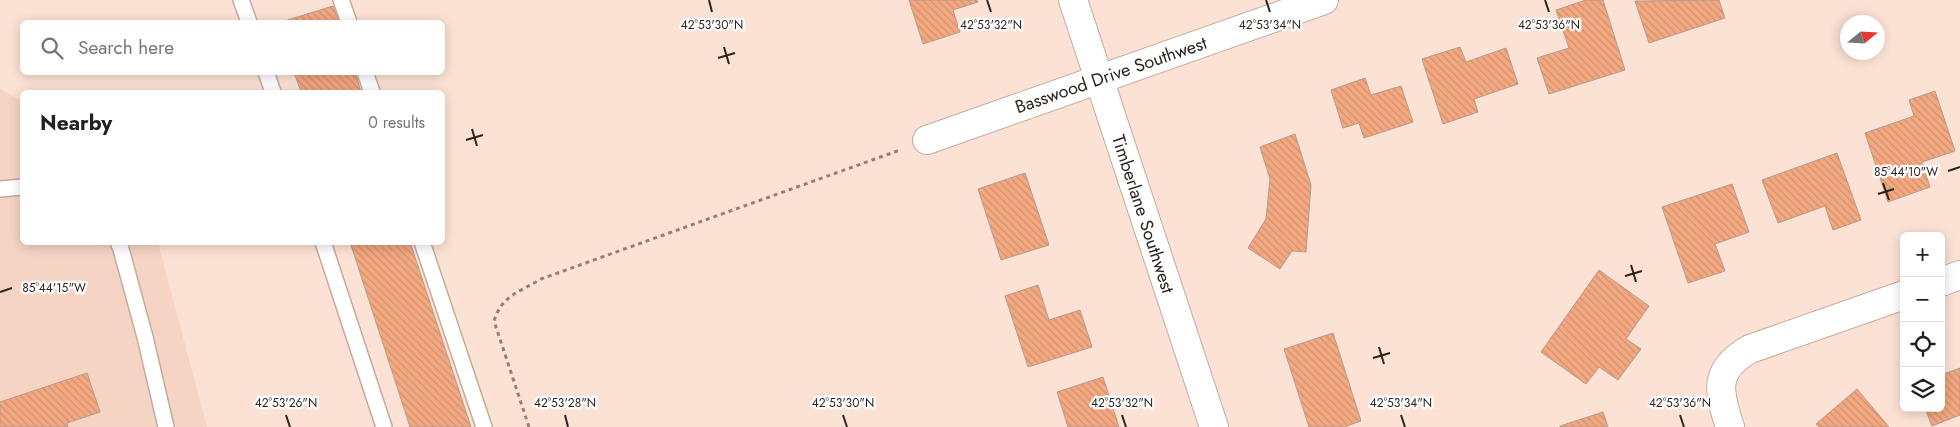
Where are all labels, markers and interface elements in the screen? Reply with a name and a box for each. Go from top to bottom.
north arrow [1840,15,1885,60]
text: 42°53'30"N [681,16,743,34]
text: 42°53'32"N [960,16,1022,34]
text: 42°53'34"N [1239,16,1301,34]
text: 42°53'36"N [1518,16,1580,34]
search box [20,20,445,75]
street label: Basswood Drive Southwest [1012,30,1211,120]
icon: search [38,34,66,62]
text: Search here [78,34,174,61]
text: Nearby [40,108,112,138]
text: 0 results [368,111,425,134]
street label: Timberlane Southwest [1105,131,1181,297]
text: 85°44'10"W [1874,163,1938,181]
map controls [1900,232,1945,412]
button: + [1900,232,1945,277]
button: − [1900,277,1945,322]
text: 85°44'15"W [22,279,86,297]
button: locate [1900,322,1945,367]
button: layers [1900,367,1945,412]
text: 42°53'26"N [255,394,317,412]
text: 42°53'28"N [534,394,596,412]
text: 42°53'30"N [812,394,874,412]
text: 42°53'32"N [1091,394,1153,412]
text: 42°53'34"N [1370,394,1432,412]
text: 42°53'36"N [1649,394,1711,412]

